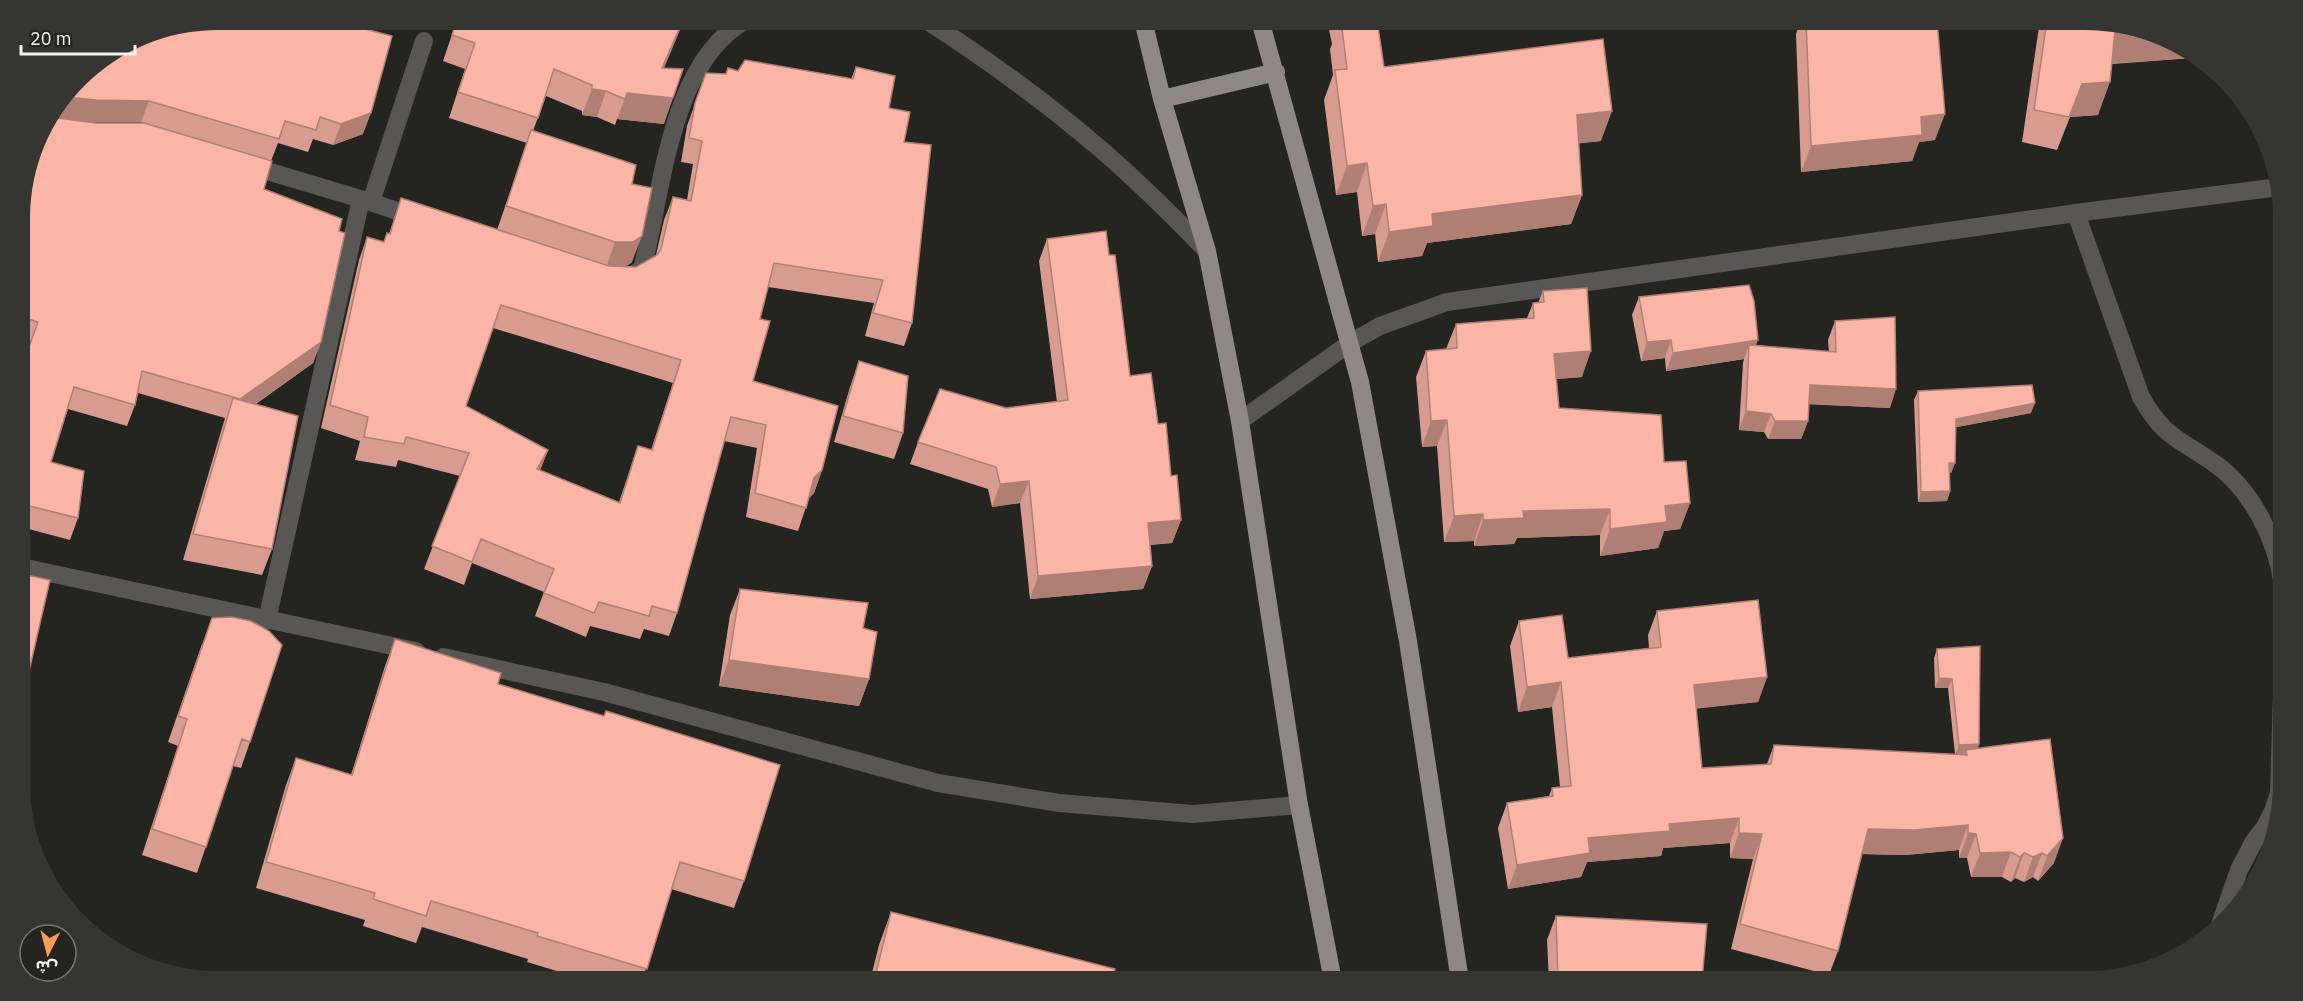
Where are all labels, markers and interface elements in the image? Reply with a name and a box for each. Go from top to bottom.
scale bar [21,18,135,56]
text: 20 m [30,27,72,50]
north arrow [18,923,78,983]
text: ش [34,957,58,979]

